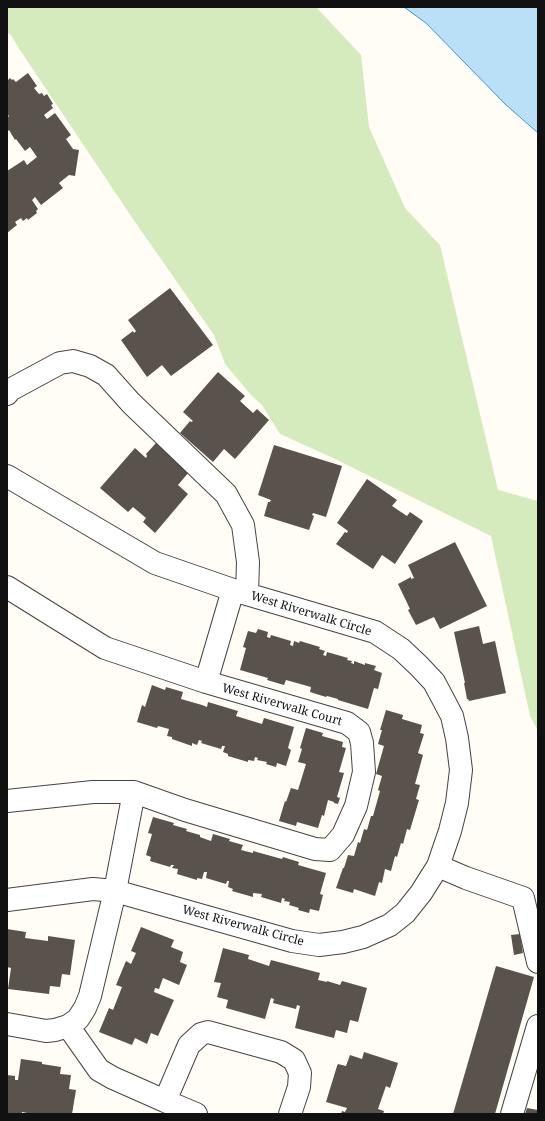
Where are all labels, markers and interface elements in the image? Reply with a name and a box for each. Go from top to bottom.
street label: West Riverwalk Circle [249,589,373,639]
street label: West Riverwalk Court [220,681,344,729]
street label: West Riverwalk Circle [180,903,306,949]

